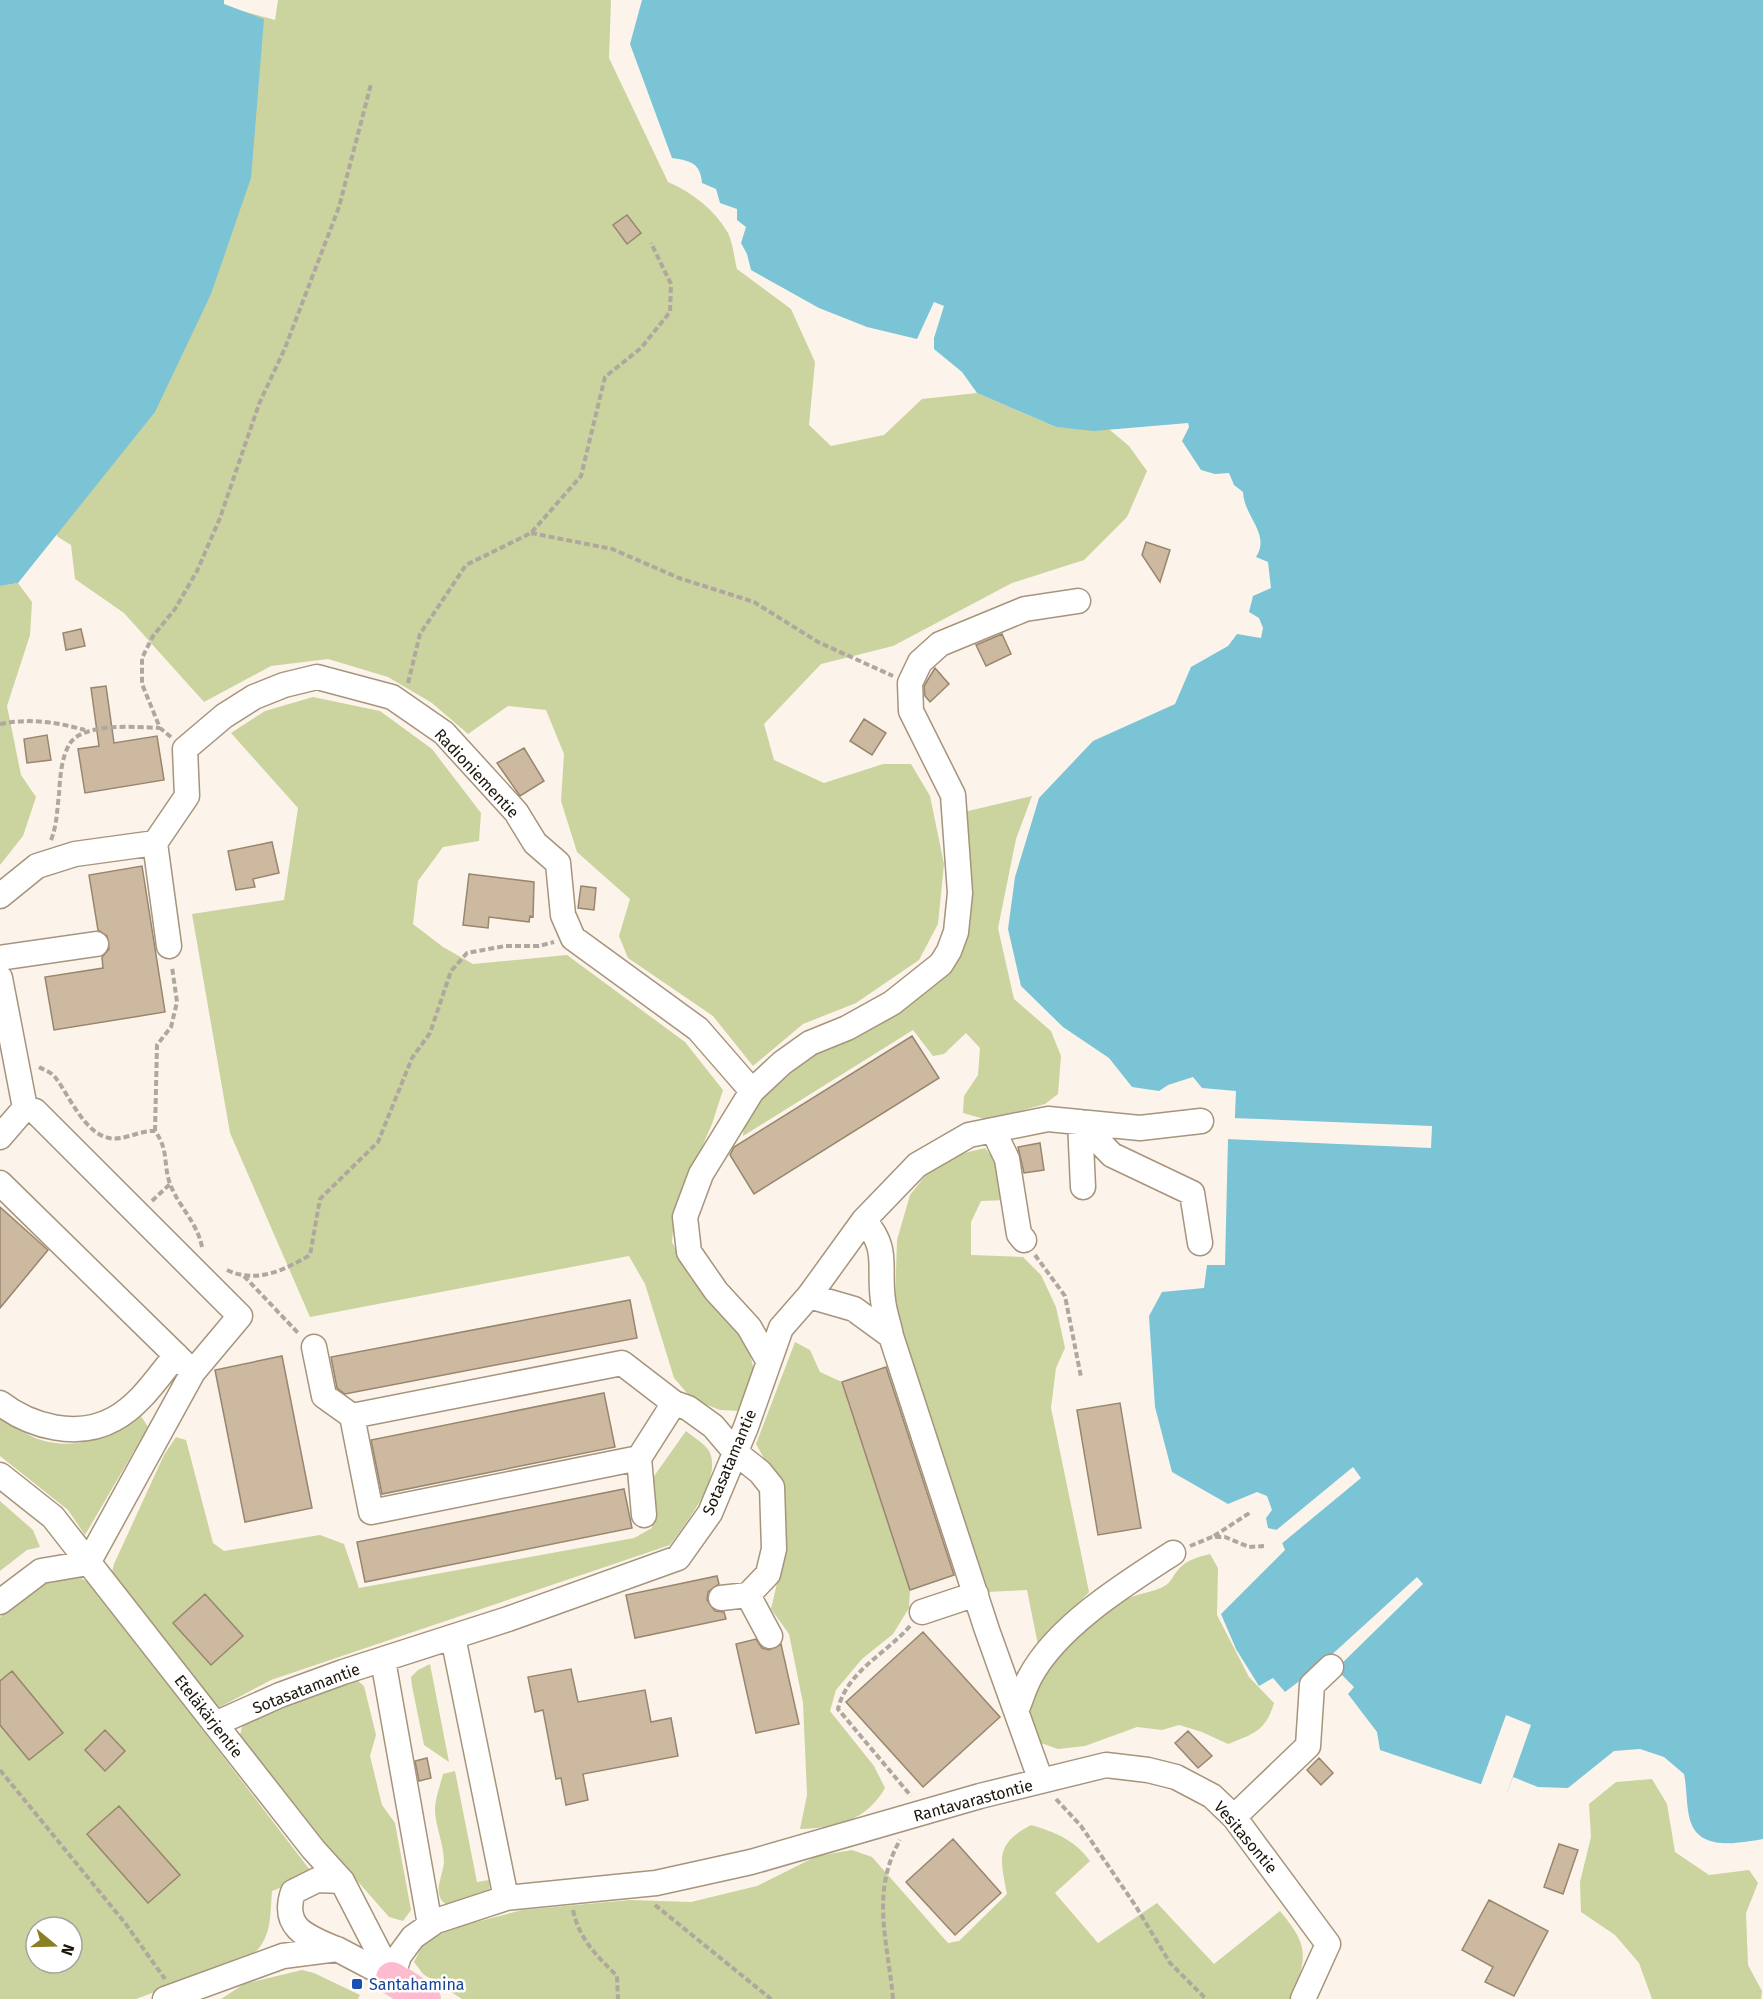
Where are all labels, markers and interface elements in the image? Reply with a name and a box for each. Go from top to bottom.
street label: Radioniementie [430,725,523,822]
street label: Sotasatamantie [699,1406,760,1518]
street label: Sotasatamantie [250,1659,363,1718]
street label: Eteläkärjentie [170,1671,247,1762]
street label: Rantavarastontie [911,1775,1035,1826]
street label: Vesitasontie [1210,1797,1281,1877]
north arrow [24,1915,84,1975]
text: N [57,1942,78,1958]
place label: Santahamina [369,1975,465,1994]
marker: Santahamina [350,1977,364,1991]

